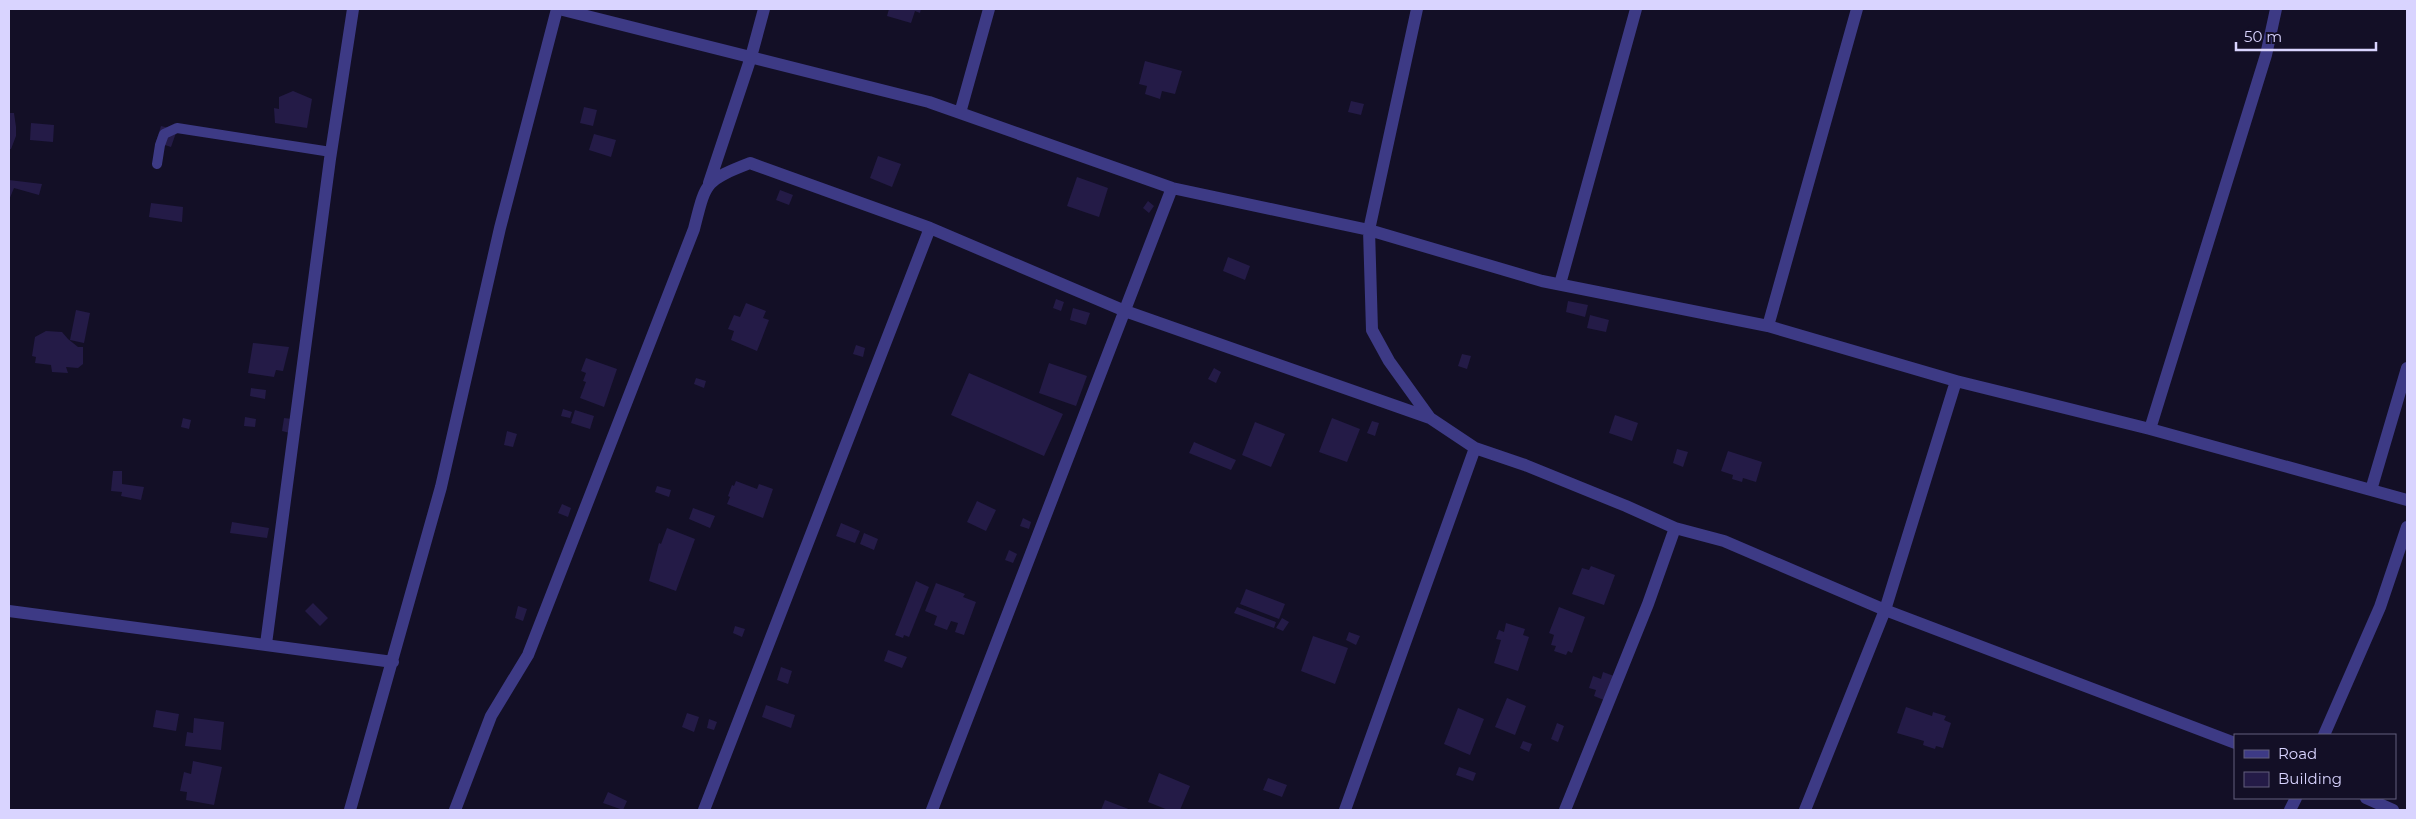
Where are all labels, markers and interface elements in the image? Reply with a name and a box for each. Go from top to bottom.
scale bar [2236,20,2376,52]
text: 50 m [2244,27,2282,46]
legend [2234,734,2396,799]
text: Road [2278,744,2317,763]
text: Building [2278,769,2342,788]

